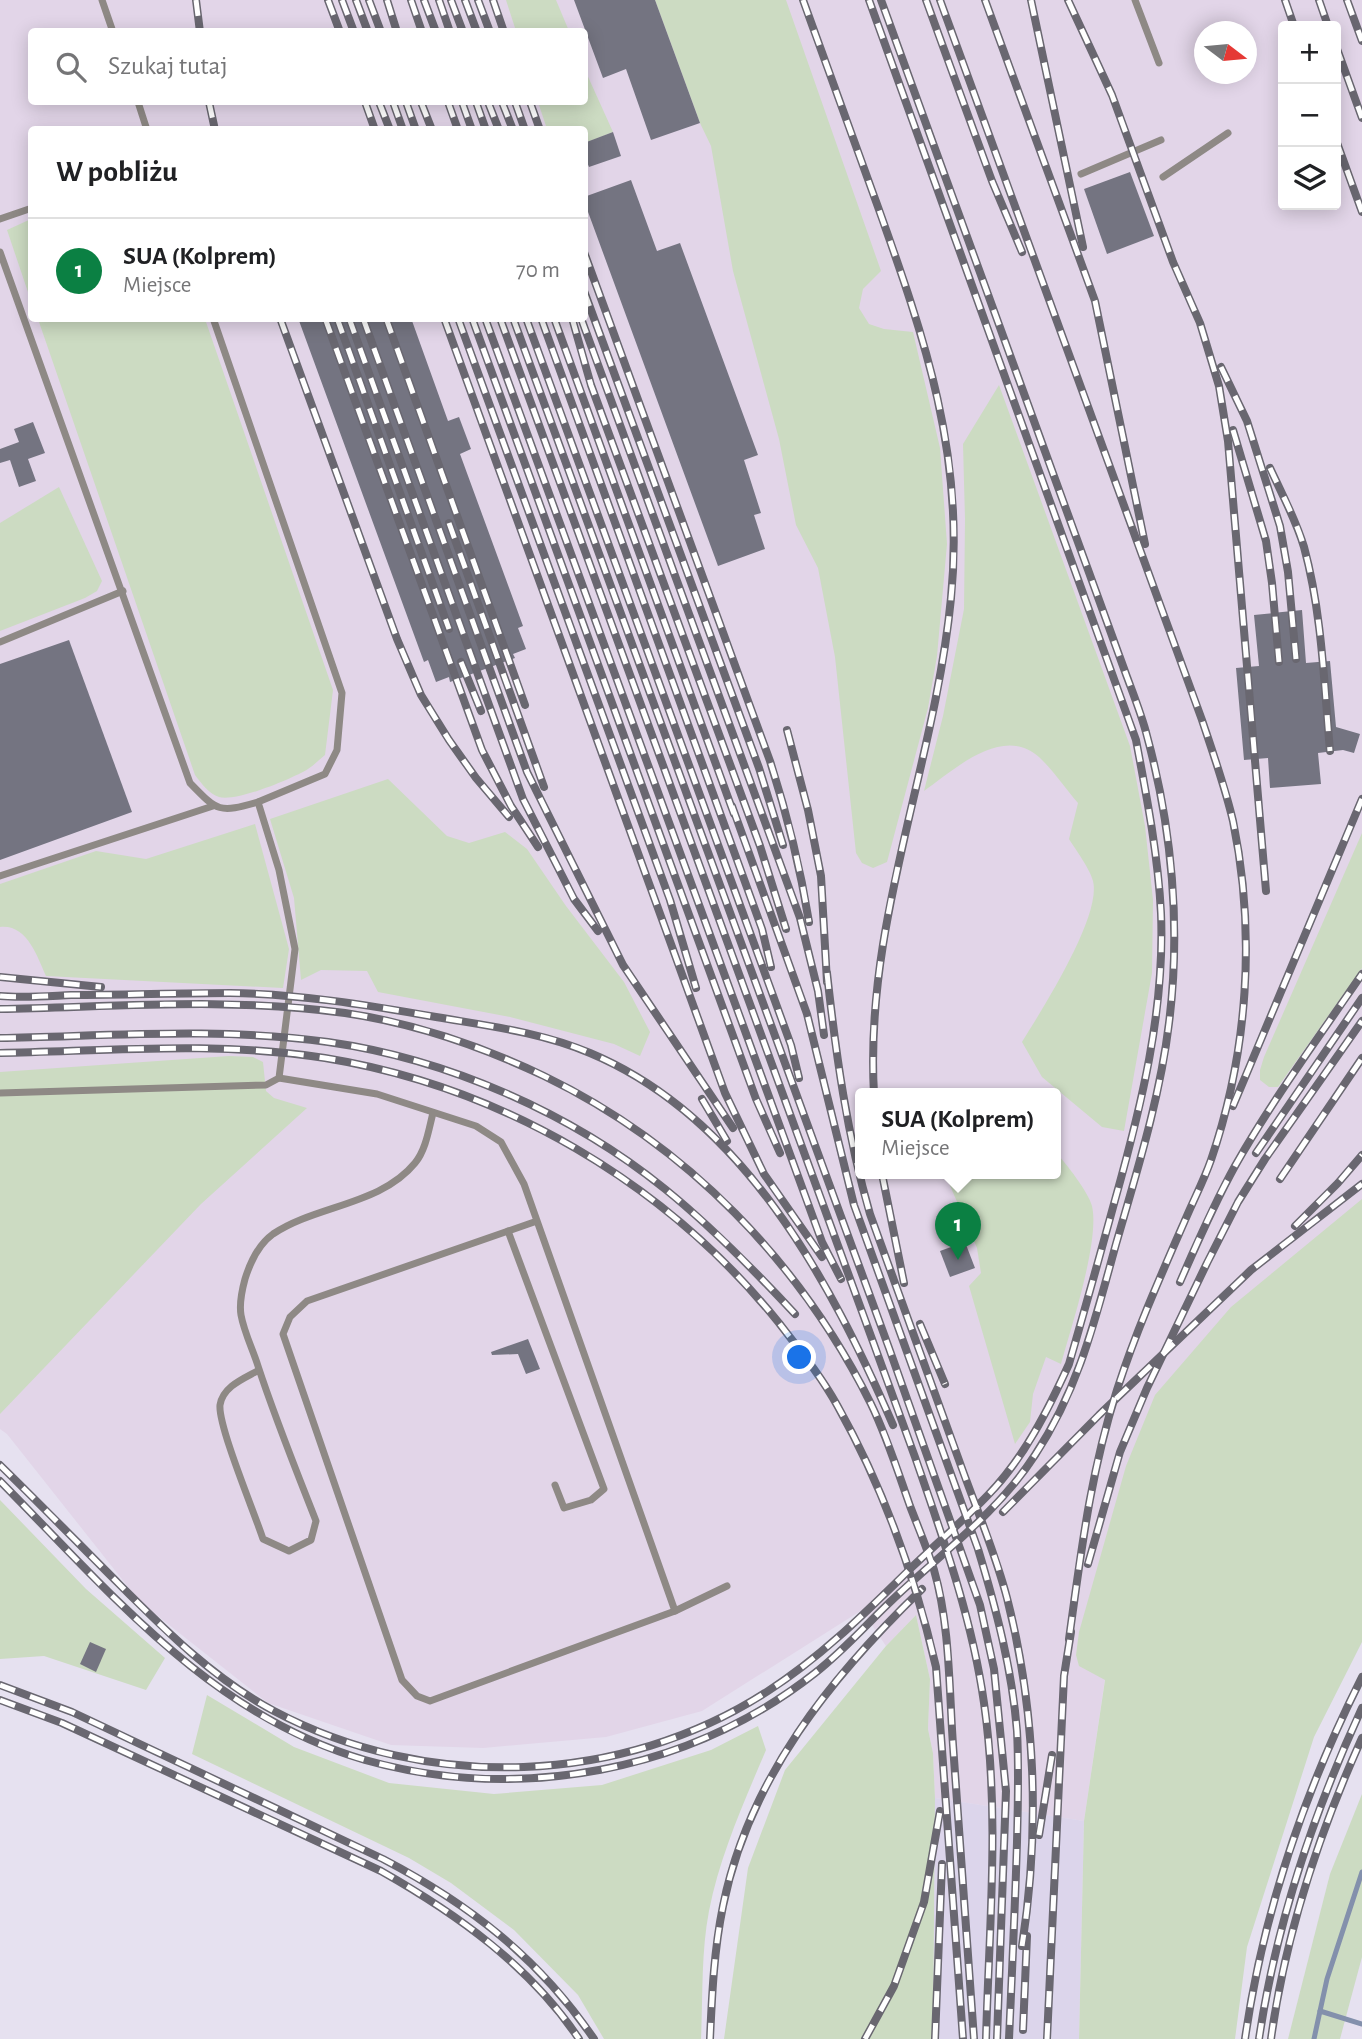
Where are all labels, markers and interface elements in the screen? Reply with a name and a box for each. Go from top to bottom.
north arrow [1194,21,1257,84]
map controls [1278,21,1341,210]
button: + [1278,21,1341,84]
search box [28,28,588,105]
icon: search [52,48,90,86]
text: Szukaj tutaj [108,53,228,79]
button: − [1278,84,1341,147]
button: layers [1278,147,1341,210]
text: W pobliżu [56,157,178,187]
text: SUA (Kolprem) [123,243,277,269]
text: 1 [75,259,83,282]
text: 70 m [516,259,560,282]
text: Miejsce [123,274,191,297]
popup [855,1088,1061,1179]
text: SUA (Kolprem) [881,1106,1035,1132]
text: Miejsce [881,1137,950,1160]
pin: 1 [935,1202,981,1260]
your location [782,1340,816,1374]

